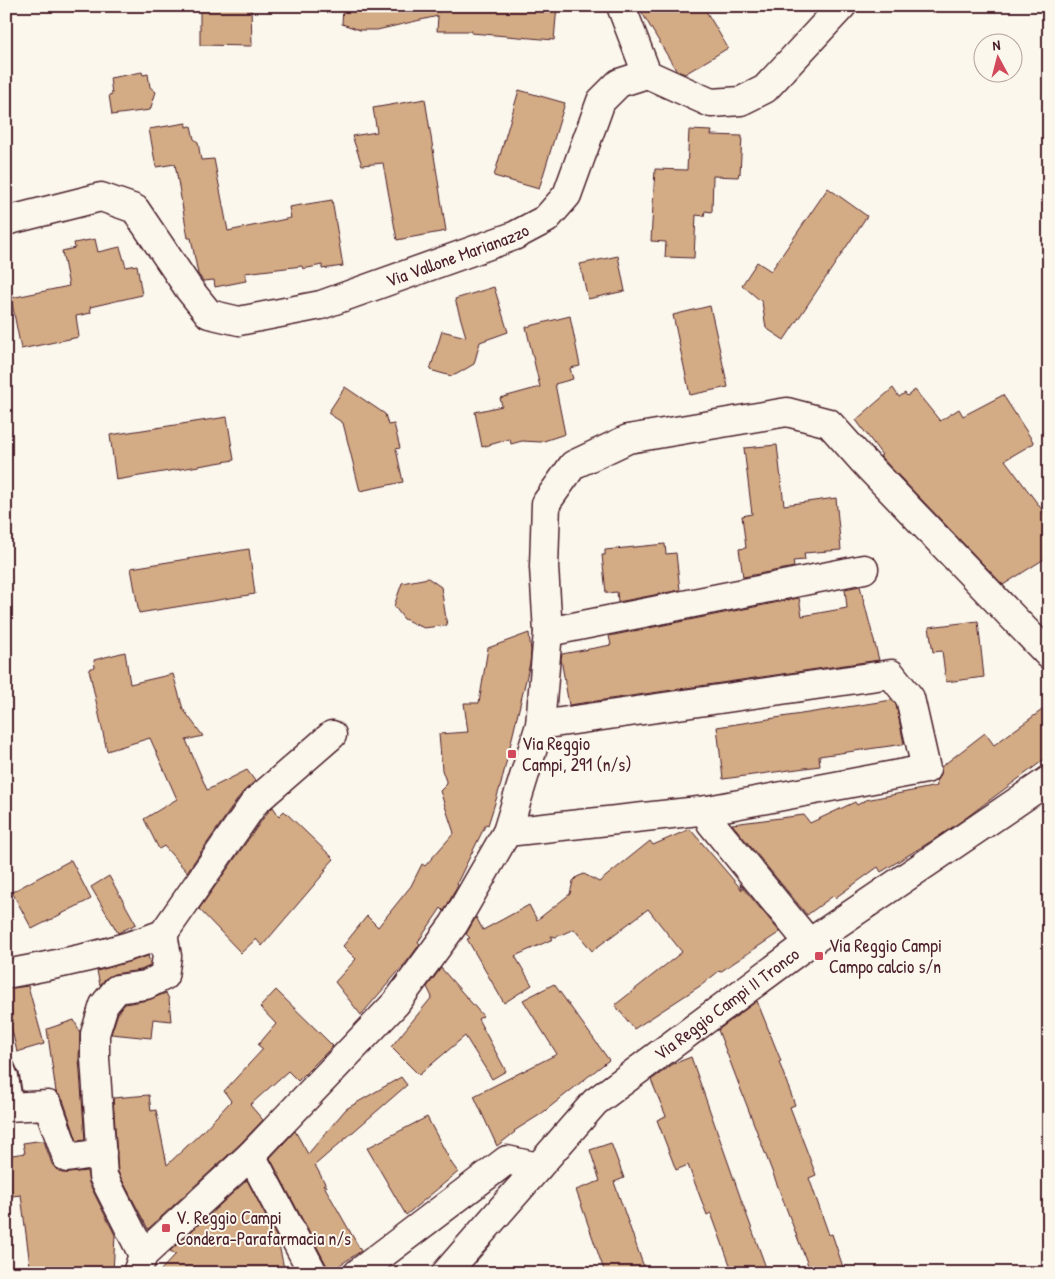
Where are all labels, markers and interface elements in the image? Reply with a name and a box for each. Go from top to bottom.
north arrow [972,32,1022,82]
text: N [991,35,1002,54]
street label: Via Vallone Marianazzo [382,217,533,293]
place label: Via Reggio Campi, 291 (n/s) [522,731,632,777]
marker: Via Reggio Campi, 291 (n/s) [506,748,518,760]
place label: Via Reggio Campi Campo calcio s/n [829,933,942,979]
street label: Via Reggio Campi II Tronco [649,941,804,1066]
marker: Via Reggio Campi Campo calcio s/n [813,950,825,962]
place label: V. Reggio Campi Condera-Parafarmacia n/s [176,1205,351,1251]
marker: V. Reggio Campi Condera-Parafarmacia n/s [160,1222,172,1234]

